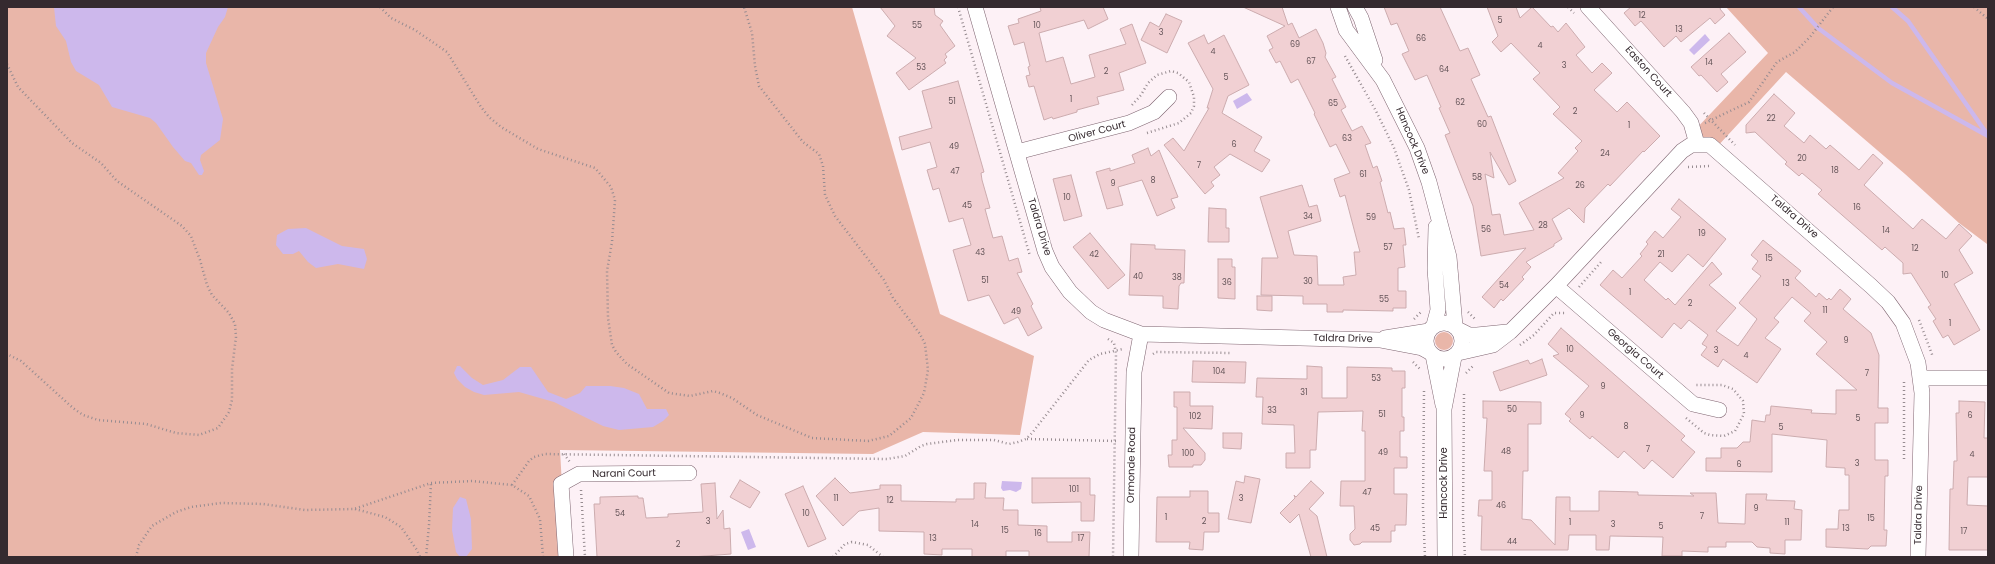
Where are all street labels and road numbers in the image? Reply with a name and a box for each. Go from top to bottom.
street label: Easton Court [1622,44,1674,100]
street label: Hancock Drive [1393,106,1431,176]
street label: Oliver Court [1067,119,1127,145]
street label: Taldra Drive [1768,193,1820,241]
street label: Taldra Drive [1025,197,1053,257]
street label: Georgia Court [1604,326,1666,382]
street label: Taldra Drive [1313,332,1373,346]
street label: Ormonde Road [1125,427,1139,503]
street label: Hancock Drive [1438,447,1450,519]
street label: Narani Court [592,467,656,481]
street label: Taldra Drive [1912,485,1926,545]

